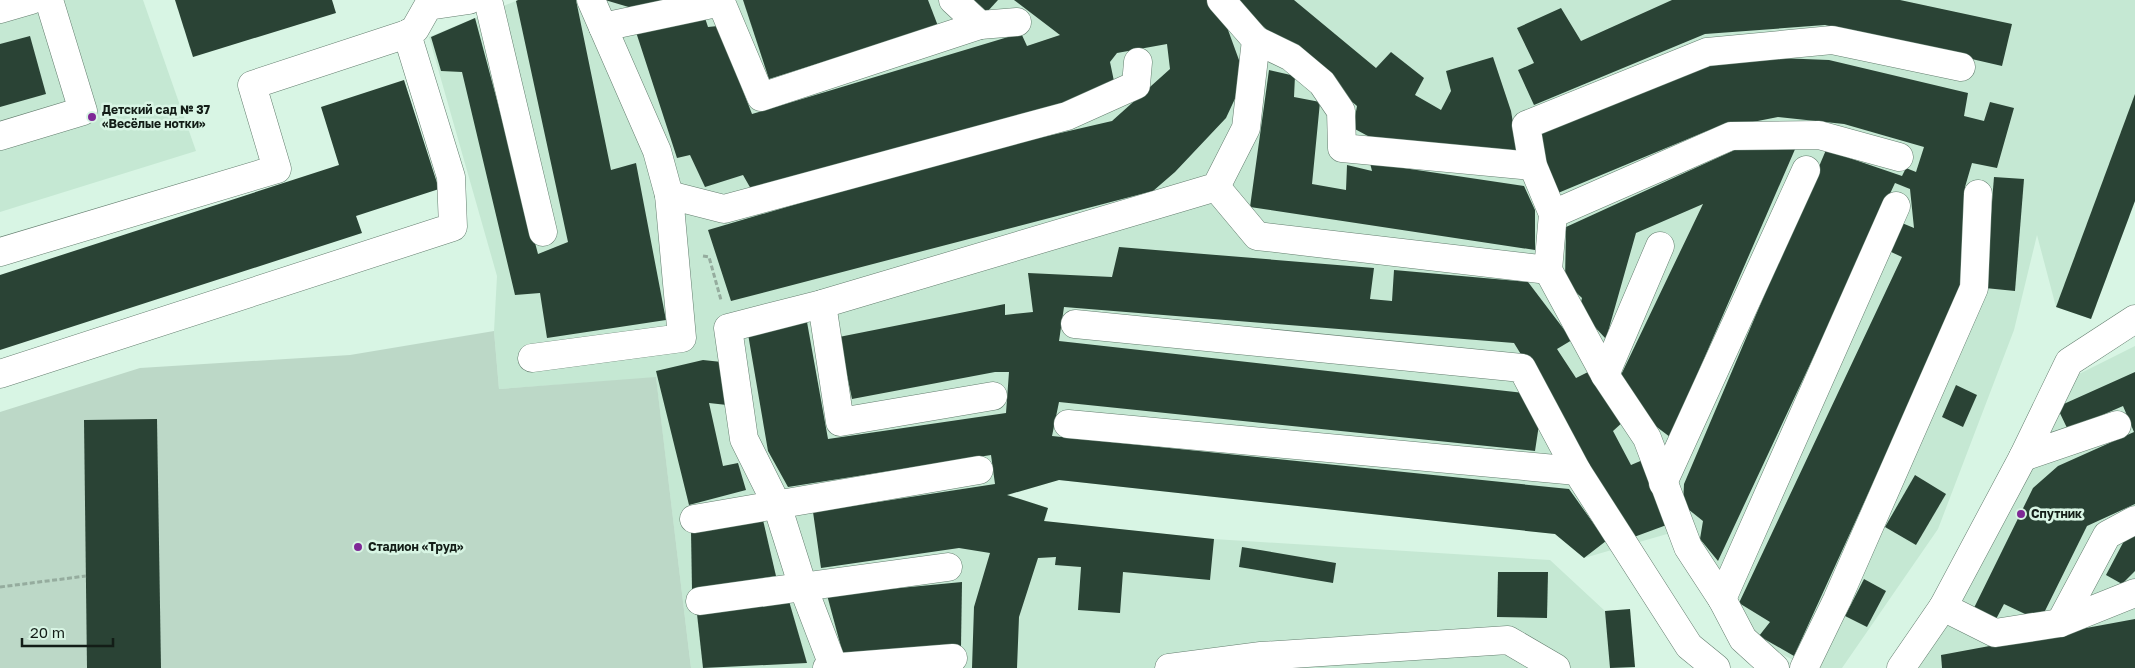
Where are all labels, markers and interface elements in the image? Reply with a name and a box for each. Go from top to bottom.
place label: Детский сад № 37 «Весёлые нотки» [102,102,211,131]
marker: Детский сад № 37 «Весёлые нотки» [86,111,98,123]
place label: Спутник [2031,506,2082,521]
marker: Спутник [2015,508,2027,520]
place label: Стадион «Труд» [368,539,464,554]
marker: Стадион «Труд» [352,541,364,553]
scale bar [22,616,114,648]
text: 20 m [30,623,65,641]

